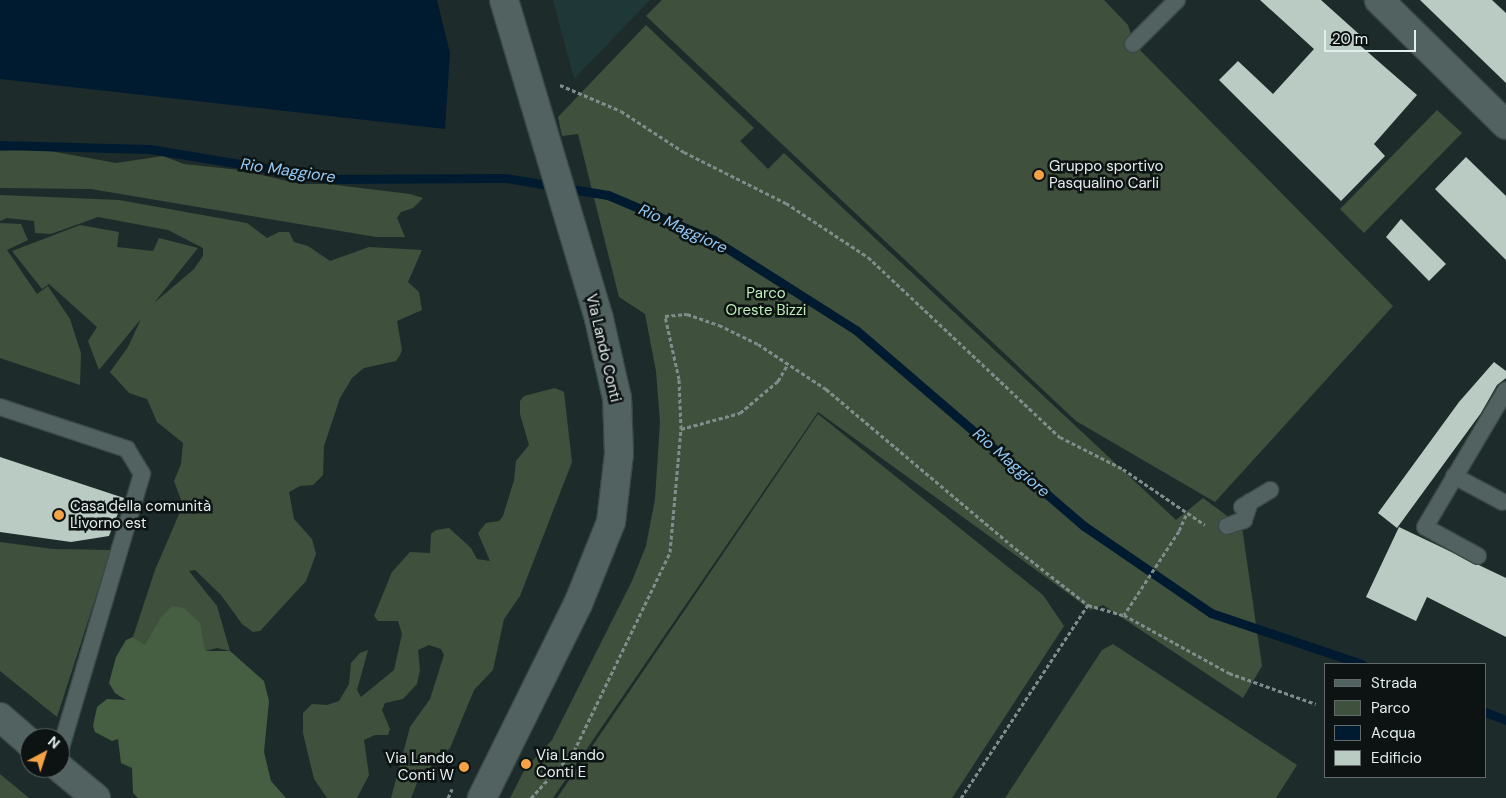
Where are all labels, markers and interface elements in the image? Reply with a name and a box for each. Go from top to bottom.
scale bar [1326,20,1418,52]
text: 20 m [1332,29,1368,49]
water label: Rio Maggiore [239,155,337,187]
place label: Gruppo sportivo Pasqualino Carli [1049,157,1163,192]
marker: Gruppo sportivo Pasqualino Carli [1033,169,1045,181]
water label: Rio Maggiore [636,200,730,258]
park label: Parco Oreste Bizzi [726,284,806,319]
street label: Via Lando Conti [582,292,624,404]
water label: Rio Maggiore [969,424,1053,502]
place label: Casa della comunità Livorno est [70,497,211,532]
marker: Casa della comunità Livorno est [52,508,66,522]
legend [1324,663,1486,778]
text: Strada [1371,673,1417,693]
text: Parco [1371,698,1410,718]
text: Acqua [1371,723,1415,743]
north arrow [20,728,70,778]
text: N [44,732,64,752]
place label: Via Lando Conti E [536,746,605,781]
text: Edificio [1371,748,1422,768]
place label: Via Lando Conti W [385,749,454,784]
marker: Via Lando Conti E [520,758,532,770]
marker: Via Lando Conti W [458,761,470,773]

